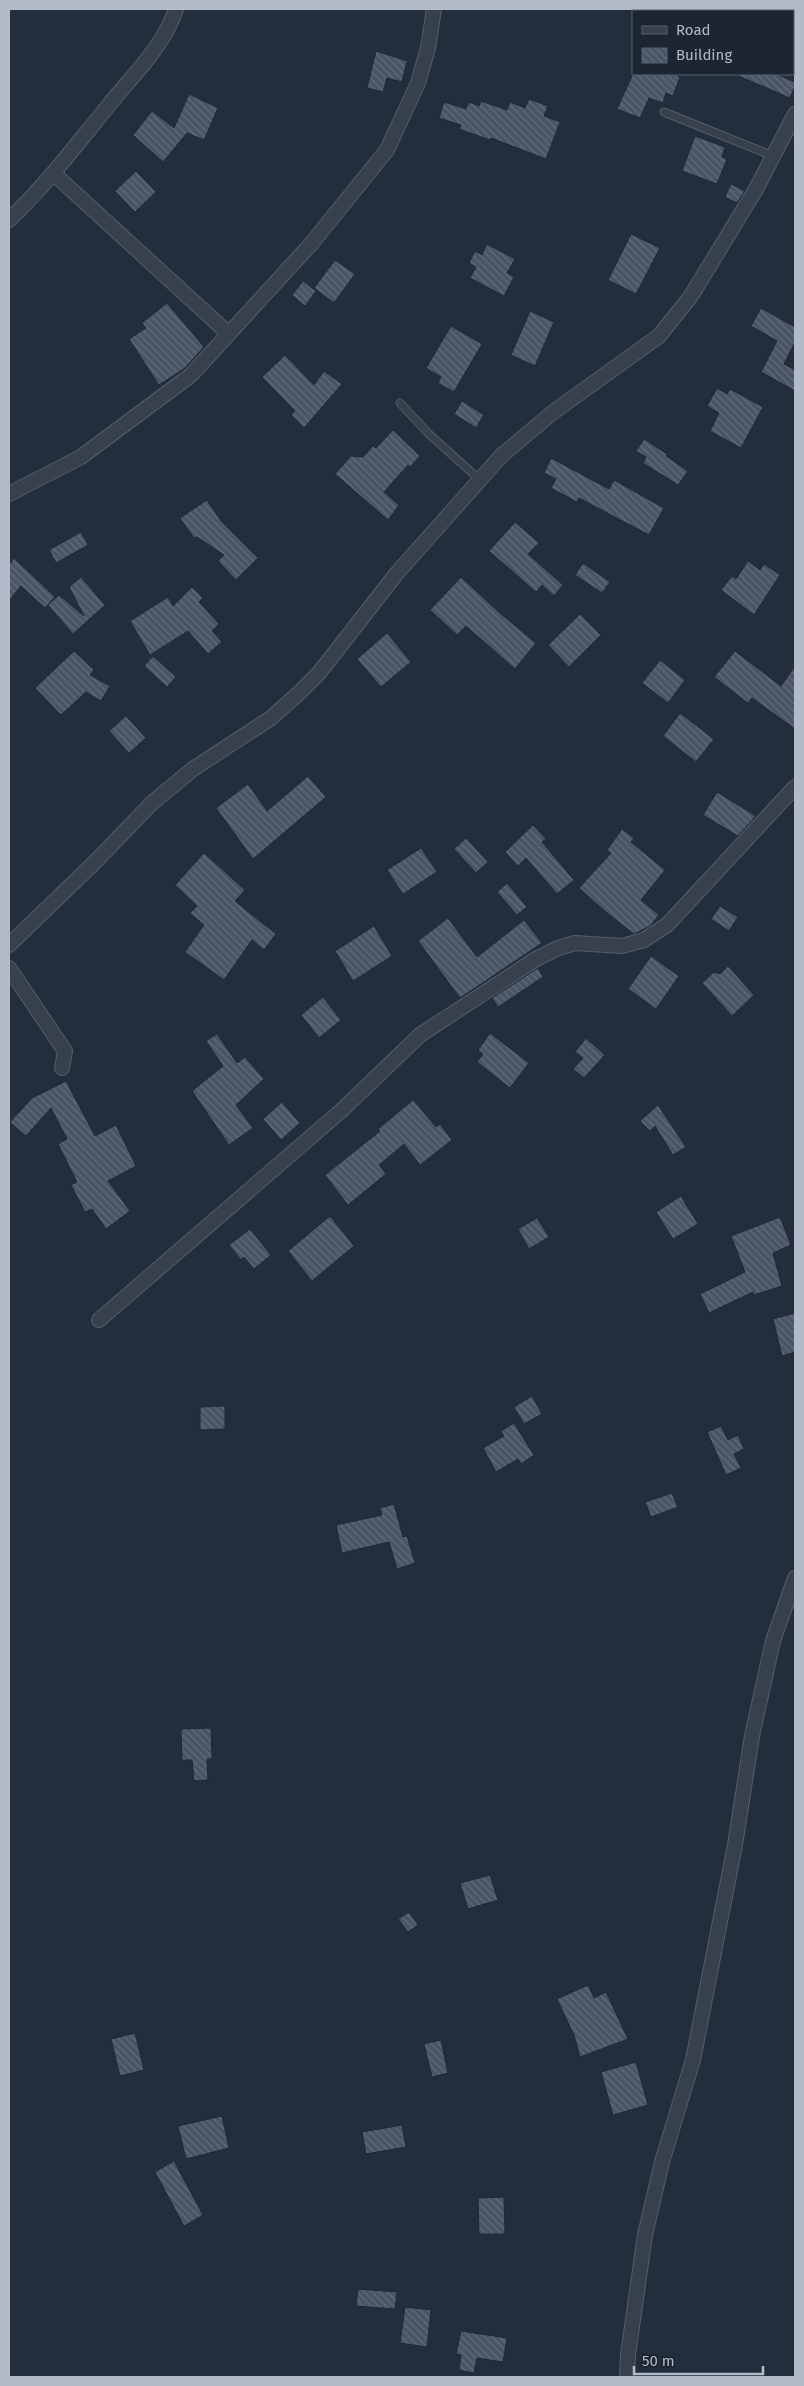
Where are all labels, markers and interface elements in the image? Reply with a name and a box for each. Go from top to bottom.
legend [632,10,794,75]
text: Road [676,21,711,39]
text: Building [676,46,732,64]
scale bar [634,2344,763,2376]
text: 50 m [642,2352,675,2370]

